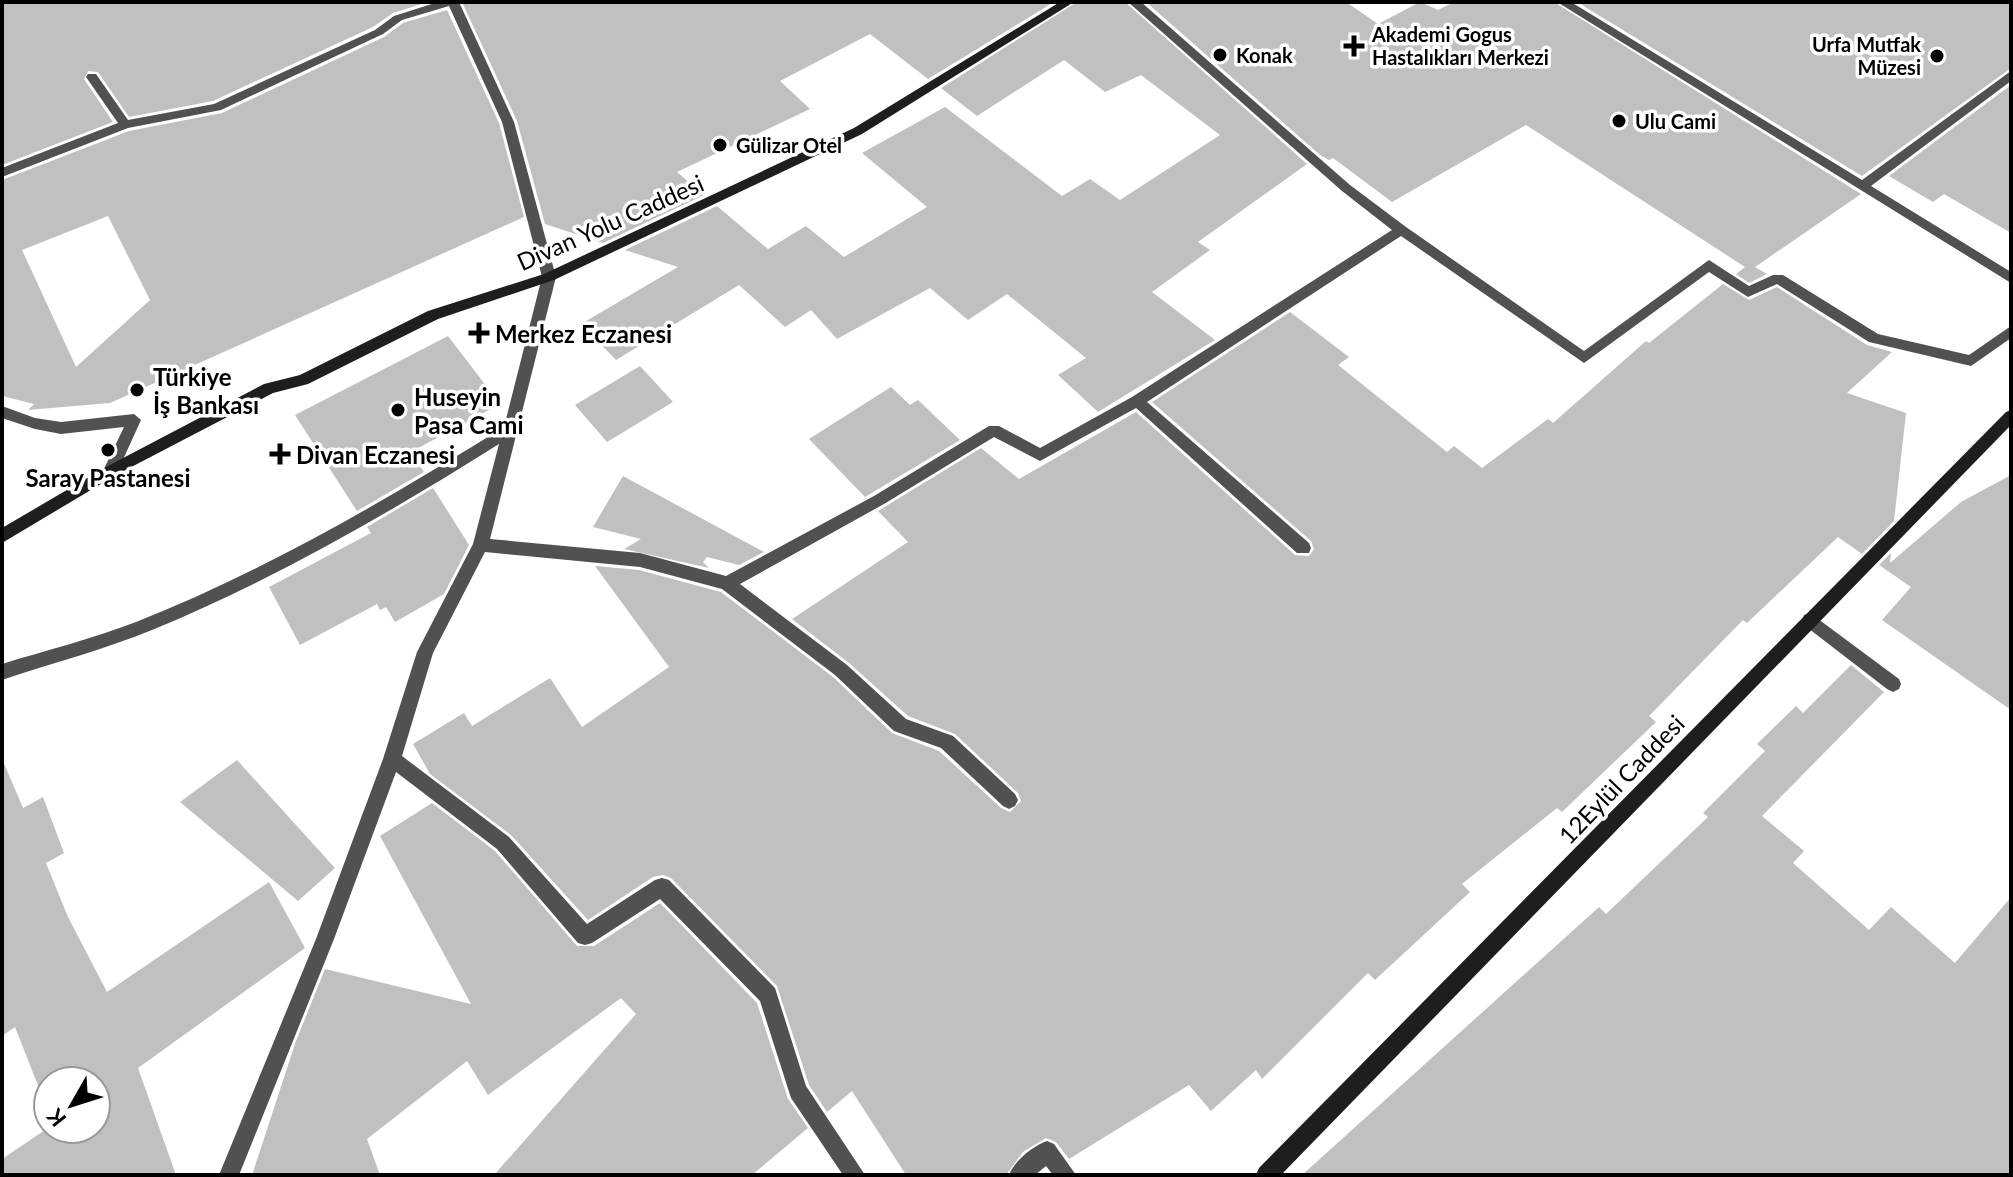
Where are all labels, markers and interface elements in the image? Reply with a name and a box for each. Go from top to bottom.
place label: Akademi Gogus Hastalıkları Merkezi [1371,22,1549,69]
place label: Urfa Mutfak Müzesi [1812,32,1921,79]
marker: Akademi Gogus Hastalıkları Merkezi [1343,35,1365,57]
place label: Konak [1236,43,1293,67]
marker: Konak [1211,46,1229,64]
marker: Urfa Mutfak Müzesi [1928,47,1946,65]
place label: Ulu Cami [1635,109,1716,133]
marker: Ulu Cami [1610,112,1628,130]
place label: Gülizar Otel [736,133,842,157]
marker: Gülizar Otel [711,136,729,154]
street label: Divan Yolu Caddesi [512,168,708,276]
place label: Merkez Eczanesi [495,319,672,348]
marker: Merkez Eczanesi [470,324,488,342]
place label: Türkiye İş Bankası [153,362,259,419]
marker: Türkiye İş Bankası [128,381,146,399]
place label: Huseyin Pasa Cami [414,382,523,439]
marker: Huseyin Pasa Cami [389,401,407,419]
place label: Divan Eczanesi [296,440,455,469]
marker: Saray Pastanesi [99,441,117,459]
marker: Divan Eczanesi [271,445,289,463]
place label: Saray Pastanesi [25,463,191,492]
street label: 12Eylül Caddesi [1552,708,1690,850]
north arrow [32,1065,112,1145]
text: K [40,1103,71,1132]

